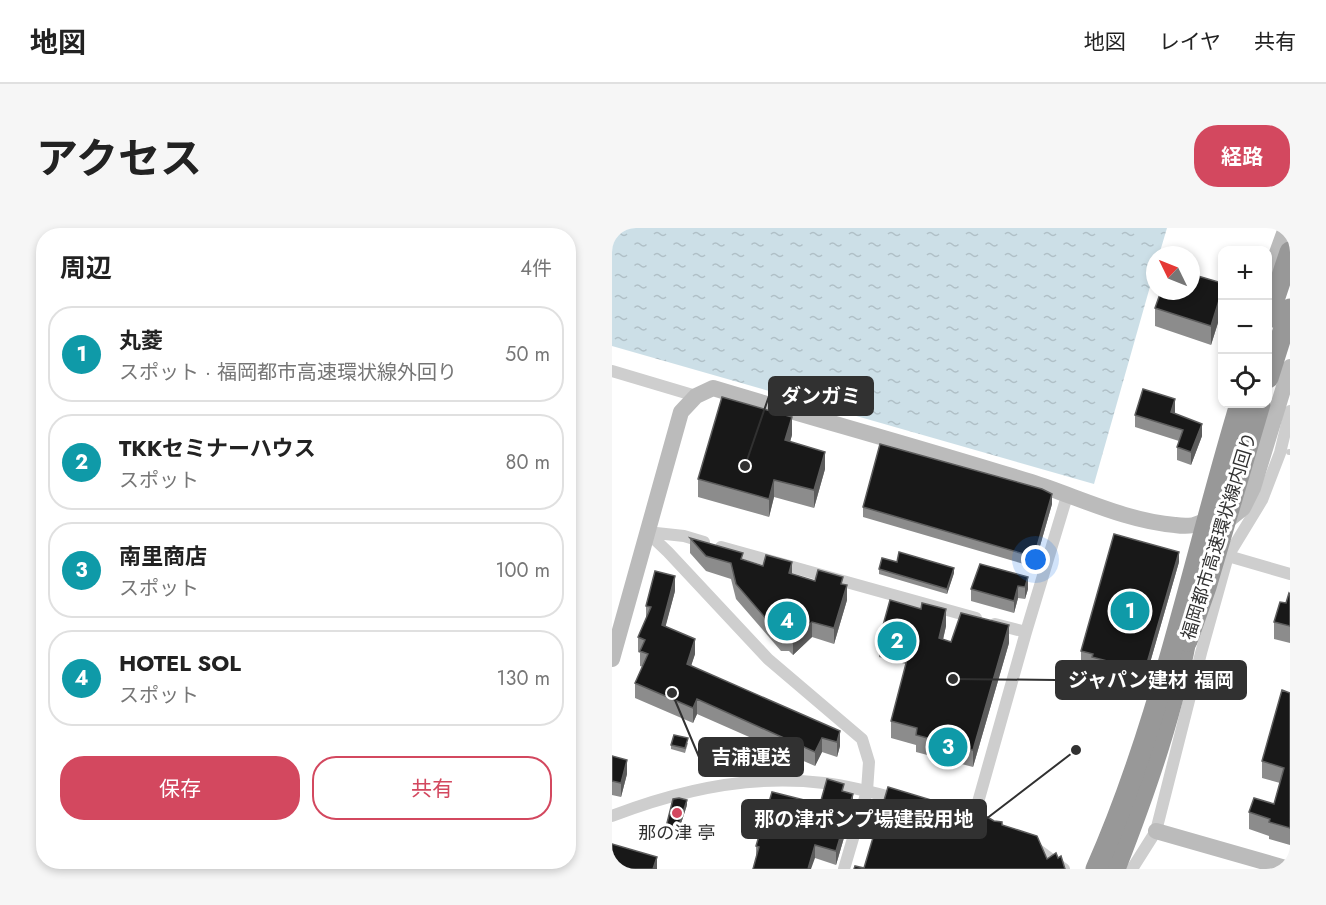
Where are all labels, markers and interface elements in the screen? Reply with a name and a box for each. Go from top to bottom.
text: 地図 [30,22,86,63]
text: 地図 [1084,27,1126,57]
text: レイヤ [1159,27,1221,57]
text: 共有 [1254,27,1296,57]
button: 経路 [1194,125,1290,187]
text: アクセス [36,128,202,189]
north arrow [1146,246,1200,300]
map controls [1218,246,1272,408]
button: + [1218,246,1272,300]
text: 周辺 [60,249,112,287]
text: 4件 [520,254,552,283]
button: − [1218,300,1272,354]
text: 丸菱 [119,324,163,356]
text: 1 [76,340,87,369]
text: 50 m [505,340,550,369]
button: locate [1218,354,1272,408]
text: スポット · 福岡都市高速環状線外回り [119,358,457,387]
callout: ダンガミ [769,377,873,415]
text: ダンガミ [781,382,861,411]
street label: 福岡都市高速環状線内回り [1175,429,1263,643]
text: TKKセミナーハウス [119,432,316,464]
text: 2 [75,448,88,477]
text: 80 m [505,448,550,477]
text: スポット [119,466,199,495]
text: 南里商店 [119,540,207,572]
your location [1021,545,1050,574]
text: 3 [75,556,88,585]
text: 100 m [495,556,550,585]
text: スポット [119,574,199,603]
pin: 1 [1110,588,1150,634]
pin: 4 [768,598,807,644]
pin: 2 [878,618,916,664]
text: HOTEL SOL [119,647,241,679]
callout: ジャパン建材 福岡 [1056,661,1246,699]
text: 4 [75,664,88,693]
text: 130 m [496,664,550,693]
text: ジャパン建材 福岡 [1068,666,1234,695]
text: スポット [119,681,199,710]
pin: 3 [928,724,968,770]
callout: 吉浦運送 [699,738,803,776]
text: 吉浦運送 [711,743,791,772]
button: 保存 [60,756,300,820]
button: 共有 [312,756,552,820]
callout: 那の津ポンプ場建設用地 [742,800,986,838]
text: 那の津ポンプ場建設用地 [754,805,974,834]
marker: 那の津 亭 [670,806,684,820]
place label: 那の津 亭 [638,820,716,846]

